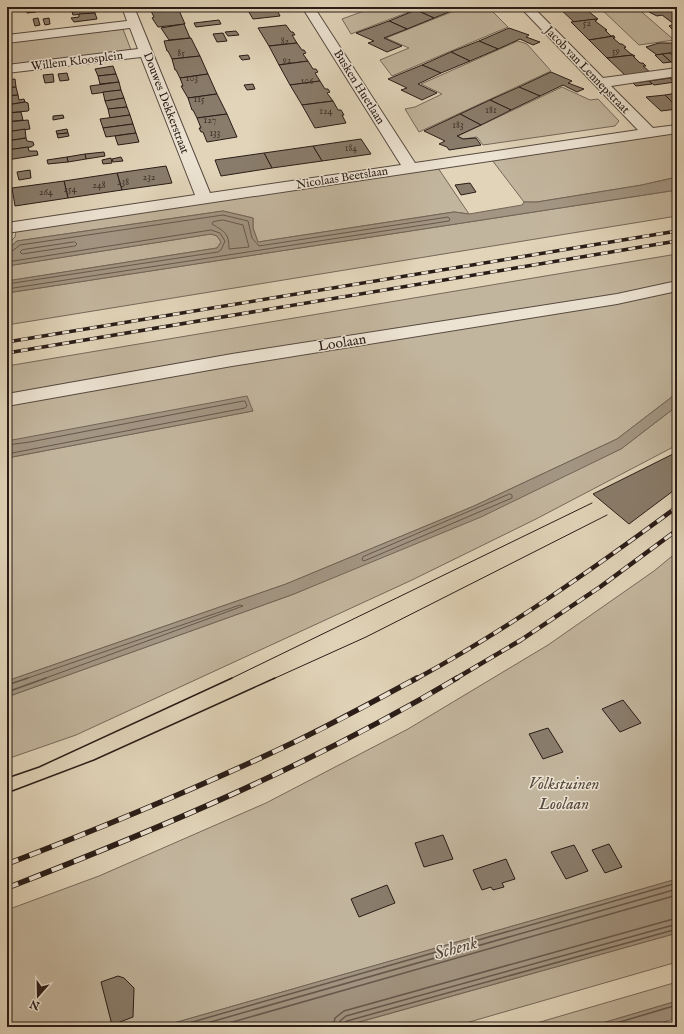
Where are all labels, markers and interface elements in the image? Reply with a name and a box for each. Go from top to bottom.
house number: 52 [583,17,591,30]
street label: Jacob van Lennepstraat [539,22,633,118]
house number: 82 [281,35,290,48]
house number: 59 [612,45,620,58]
house number: 85 [177,47,185,60]
street label: Busken Huetlaan [330,47,388,128]
street label: Willem Kloosplein [30,48,124,75]
street label: Douwes Dekkerstraat [140,50,192,156]
house number: 92 [281,54,292,67]
house number: 103 [186,72,198,85]
house number: 106 [301,75,314,88]
house number: 115 [193,93,205,106]
house number: 181 [485,104,497,117]
house number: 124 [319,105,333,118]
house number: 127 [204,114,217,127]
house number: 183 [452,119,464,132]
house number: 133 [209,127,221,140]
house number: 184 [345,142,357,155]
street label: Nicolaas Beetslaan [295,163,390,193]
house number: 232 [142,171,156,184]
house number: 238 [117,176,129,189]
house number: 248 [92,179,106,192]
house number: 254 [63,183,77,196]
house number: 264 [39,186,53,199]
street label: Loolaan [317,330,368,356]
park label: Volkstuinen Loolaan [529,774,599,815]
water label: Schenk [432,932,480,966]
north arrow [18,976,58,1016]
text: N [28,996,43,1013]

